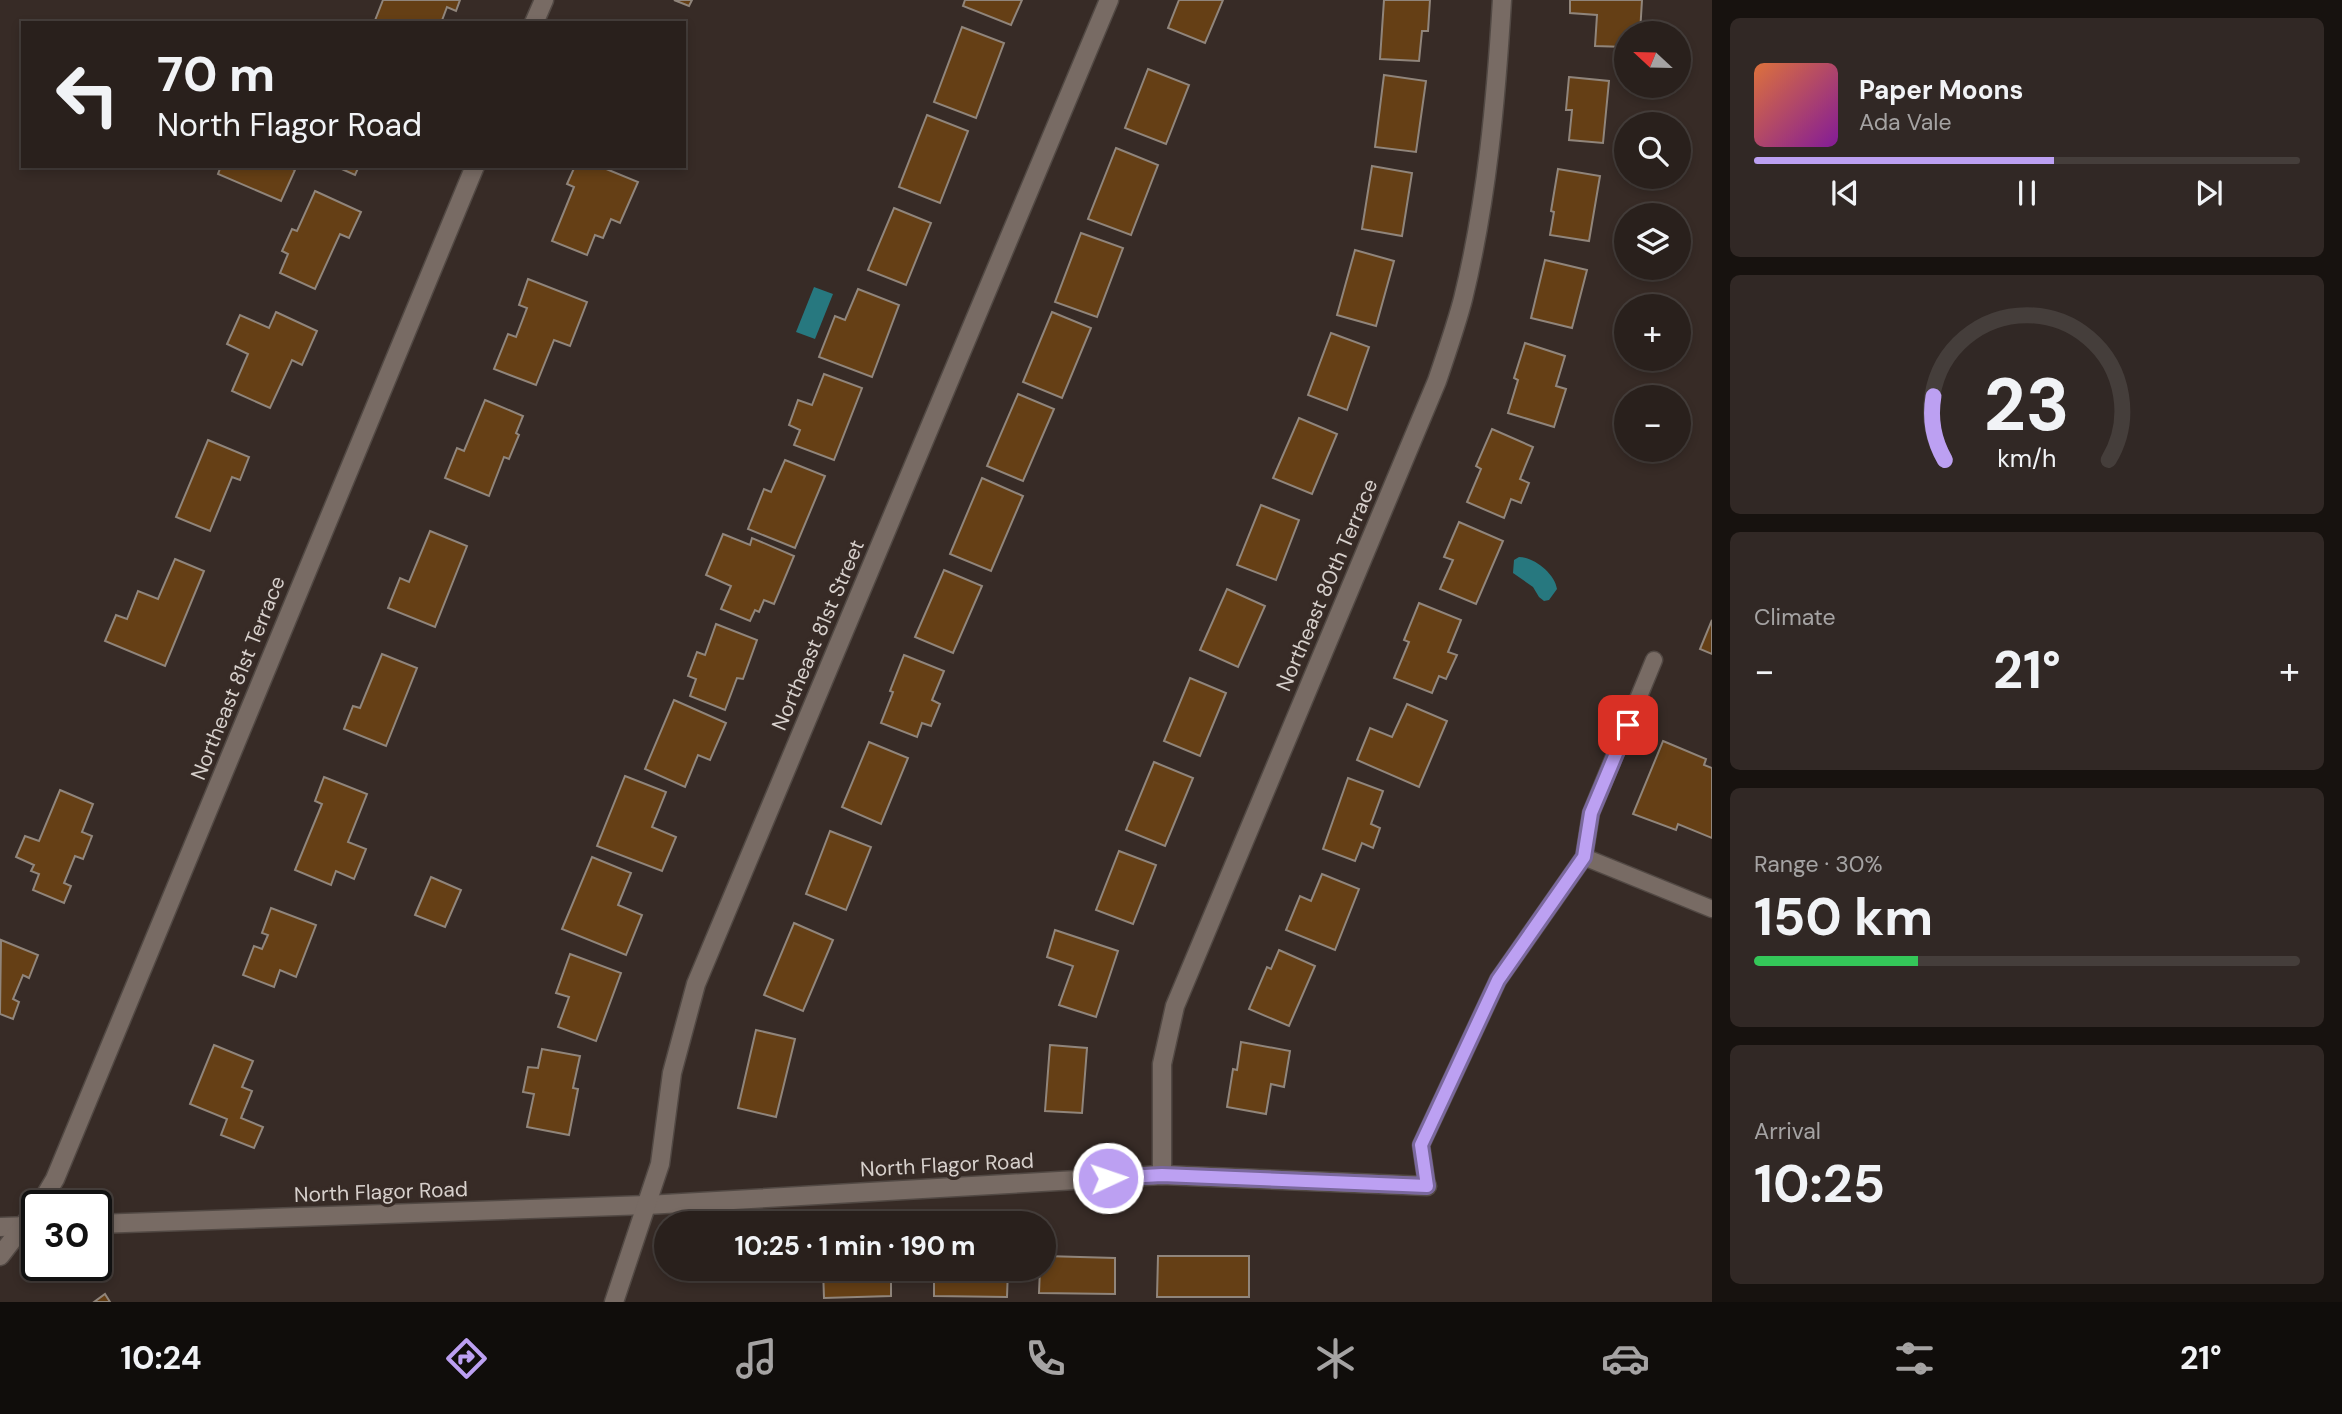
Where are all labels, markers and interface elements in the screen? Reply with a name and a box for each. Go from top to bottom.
north arrow [1614,21,1690,98]
map controls [1614,21,1691,462]
text: 70 m [157,42,275,106]
icon: left [42,49,133,140]
text: Paper Moons [1859,73,2023,107]
text: North Flagor Road [157,104,422,146]
text: Ada Vale [1859,107,1952,137]
button: search [1614,112,1691,189]
icon: previous [1826,174,1864,212]
icon: pause [2008,174,2046,212]
icon: next [2190,174,2228,212]
button: layers [1614,203,1691,280]
button: + [1614,294,1691,371]
text: 23 [1984,359,2070,454]
button: − [1614,385,1691,462]
text: km/h [1997,442,2057,475]
street label: Northeast 80th Terrace [1270,475,1384,695]
street label: Northeast 81st Street [765,535,871,735]
street label: Northeast 81st Terrace [184,572,292,784]
text: Climate [1754,602,1836,632]
text: 21° [1993,636,2061,704]
text: − [1754,646,1775,696]
text: + [2279,646,2300,696]
pin [1598,695,1658,755]
icon: arrive [1609,706,1647,744]
text: Range · 30% [1754,849,1883,879]
text: 150 km [1754,883,1933,951]
text: Arrival [1754,1116,1821,1146]
position arrow [1071,1141,1145,1215]
street label: North Flagor Road [859,1146,1035,1184]
text: 10:25 [1754,1150,1885,1218]
street label: North Flagor Road [294,1175,468,1209]
speed limit sign: 30 [21,1190,112,1281]
text: 10:25 · 1 min · 190 m [734,1229,976,1263]
icon: directions [442,1334,491,1383]
icon: music [732,1334,781,1383]
icon: phone [1021,1334,1070,1383]
icon: climate [1311,1334,1360,1383]
icon: car [1601,1334,1650,1383]
icon: filters [1890,1334,1939,1383]
text: 10:24 [120,1337,202,1379]
text: 21° [2180,1337,2222,1379]

